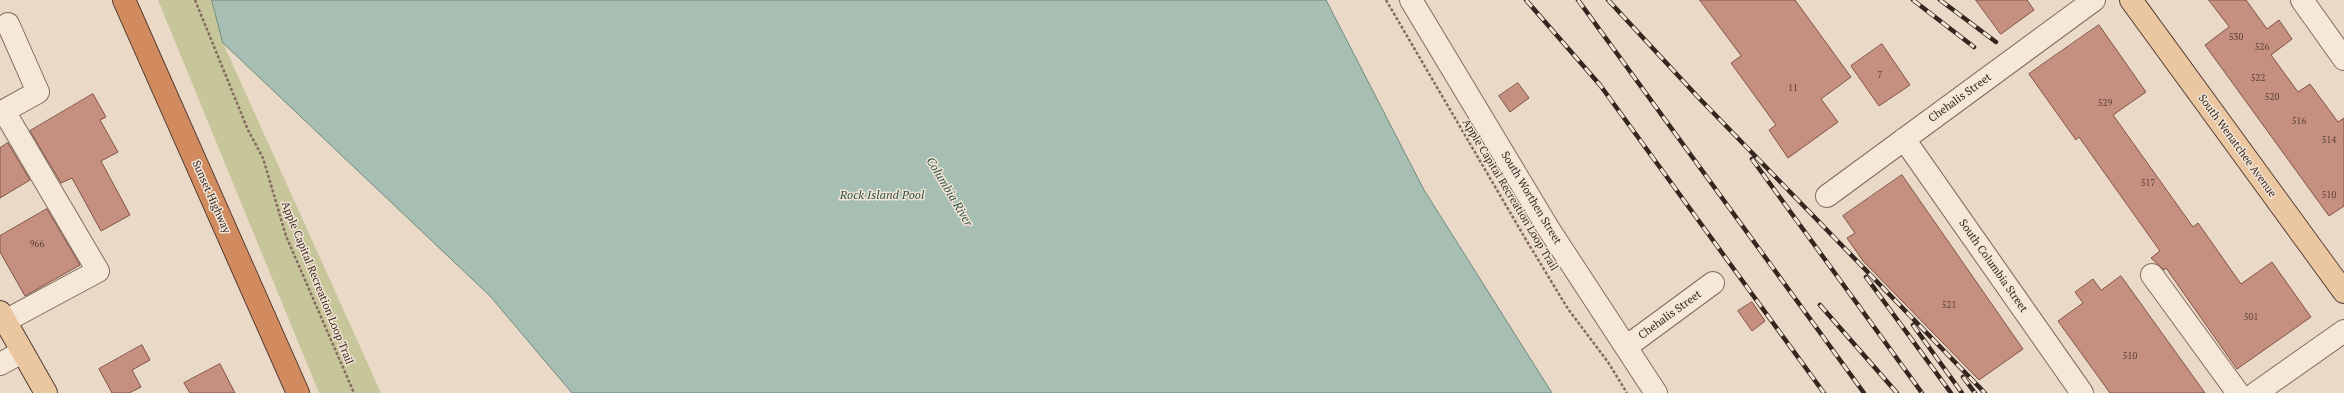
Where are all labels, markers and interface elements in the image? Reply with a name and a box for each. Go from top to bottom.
house number: 530 [2229,32,2243,42]
house number: 526 [2255,42,2269,52]
house number: 7 [1878,70,1882,80]
street label: Chehalis Street [1926,71,1994,125]
house number: 522 [2251,73,2265,83]
house number: 11 [1788,83,1798,93]
street label: South Wenatchee Avenue [2195,92,2279,200]
house number: 520 [2265,92,2279,102]
house number: 529 [2098,98,2112,108]
house number: 516 [2292,116,2306,126]
street label: Apple Capital Recreation Loop Trail [1459,117,1561,273]
house number: 514 [2322,135,2336,145]
street label: South Worthen Street [1498,149,1564,247]
water label: Columbia River [923,155,975,229]
street label: Sunset Highway [189,158,233,236]
house number: 517 [2141,178,2155,188]
water label: Rock Island Pool [840,189,924,203]
house number: 510 [2322,190,2336,200]
street label: Apple Capital Recreation Loop Trail [278,200,356,366]
street label: South Columbia Street [1956,217,2030,315]
house number: 966 [30,239,44,249]
street label: Chehalis Street [1636,288,1704,342]
house number: 521 [1942,300,1956,310]
house number: 501 [2244,312,2258,322]
house number: 510 [2123,351,2137,361]

